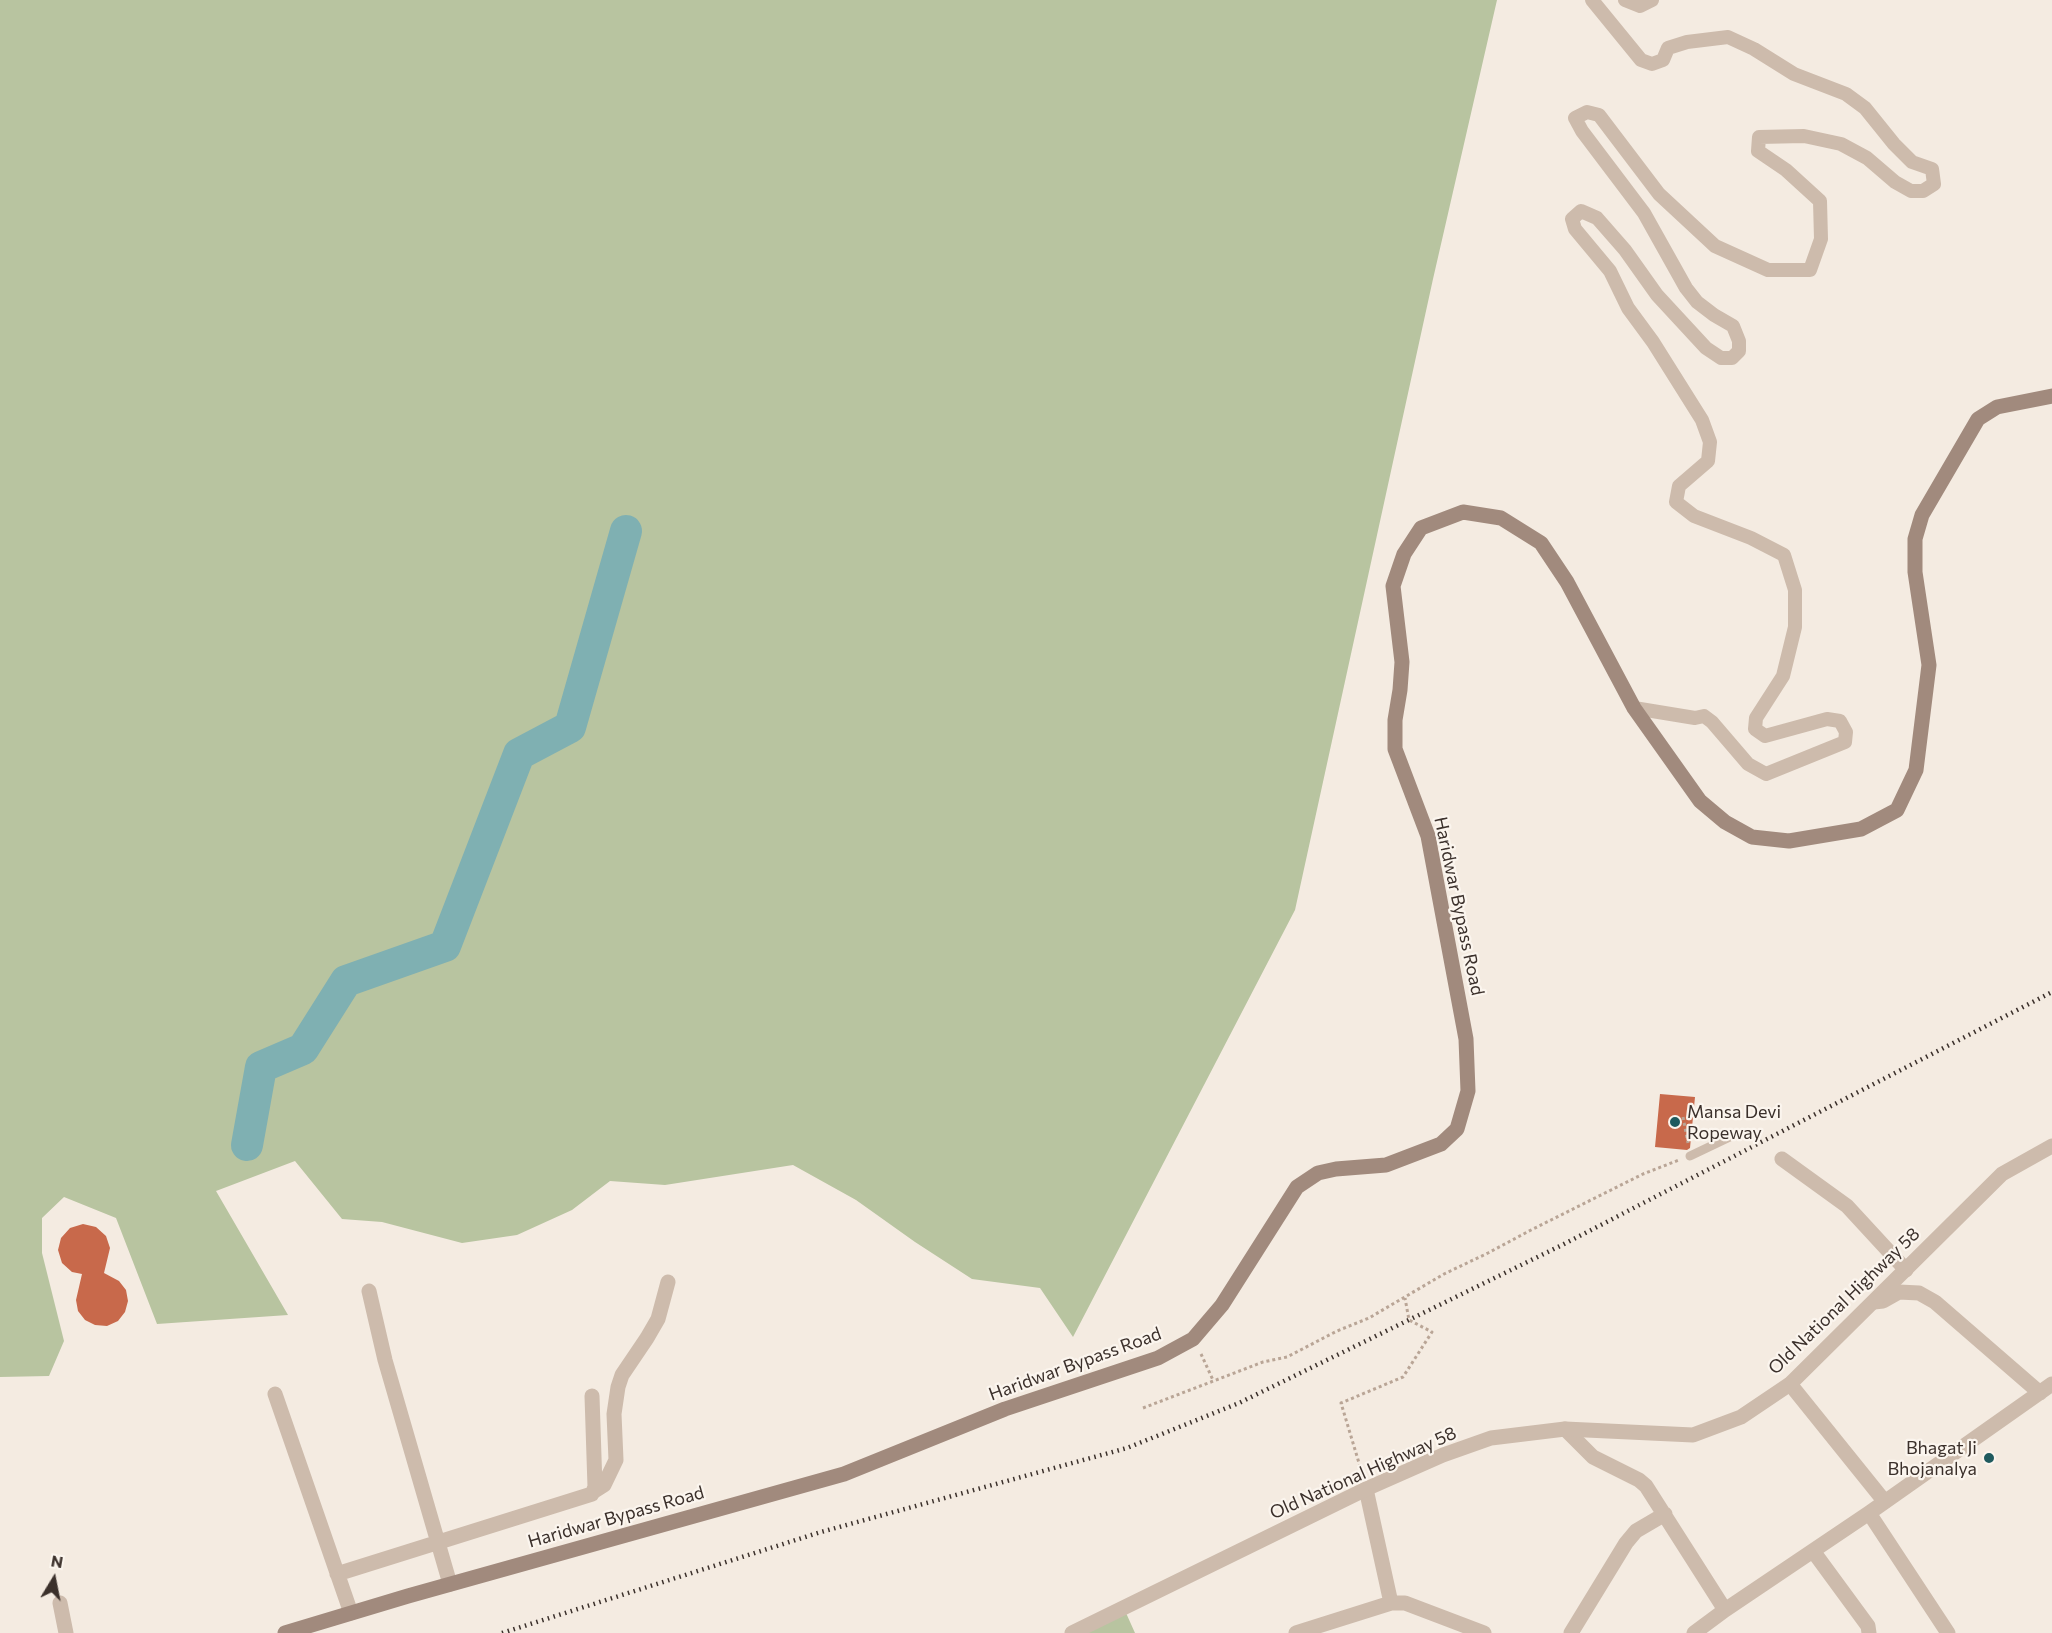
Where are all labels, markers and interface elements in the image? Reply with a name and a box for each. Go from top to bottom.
street label: Haridwar Bypass Road [1430,815,1488,997]
place label: Mansa Devi Ropeway [1687,1101,1781,1144]
marker: Mansa Devi Ropeway [1668,1115,1682,1129]
street label: Old National Highway 58 [1764,1223,1924,1379]
street label: Haridwar Bypass Road [986,1323,1164,1405]
street label: Old National Highway 58 [1266,1422,1460,1524]
place label: Bhagat Ji Bhojanalya [1887,1437,1977,1480]
marker: Bhagat Ji Bhojanalya [1982,1451,1996,1465]
street label: Haridwar Bypass Road [525,1482,707,1552]
north arrow [24,1549,84,1609]
text: N [50,1550,65,1571]

